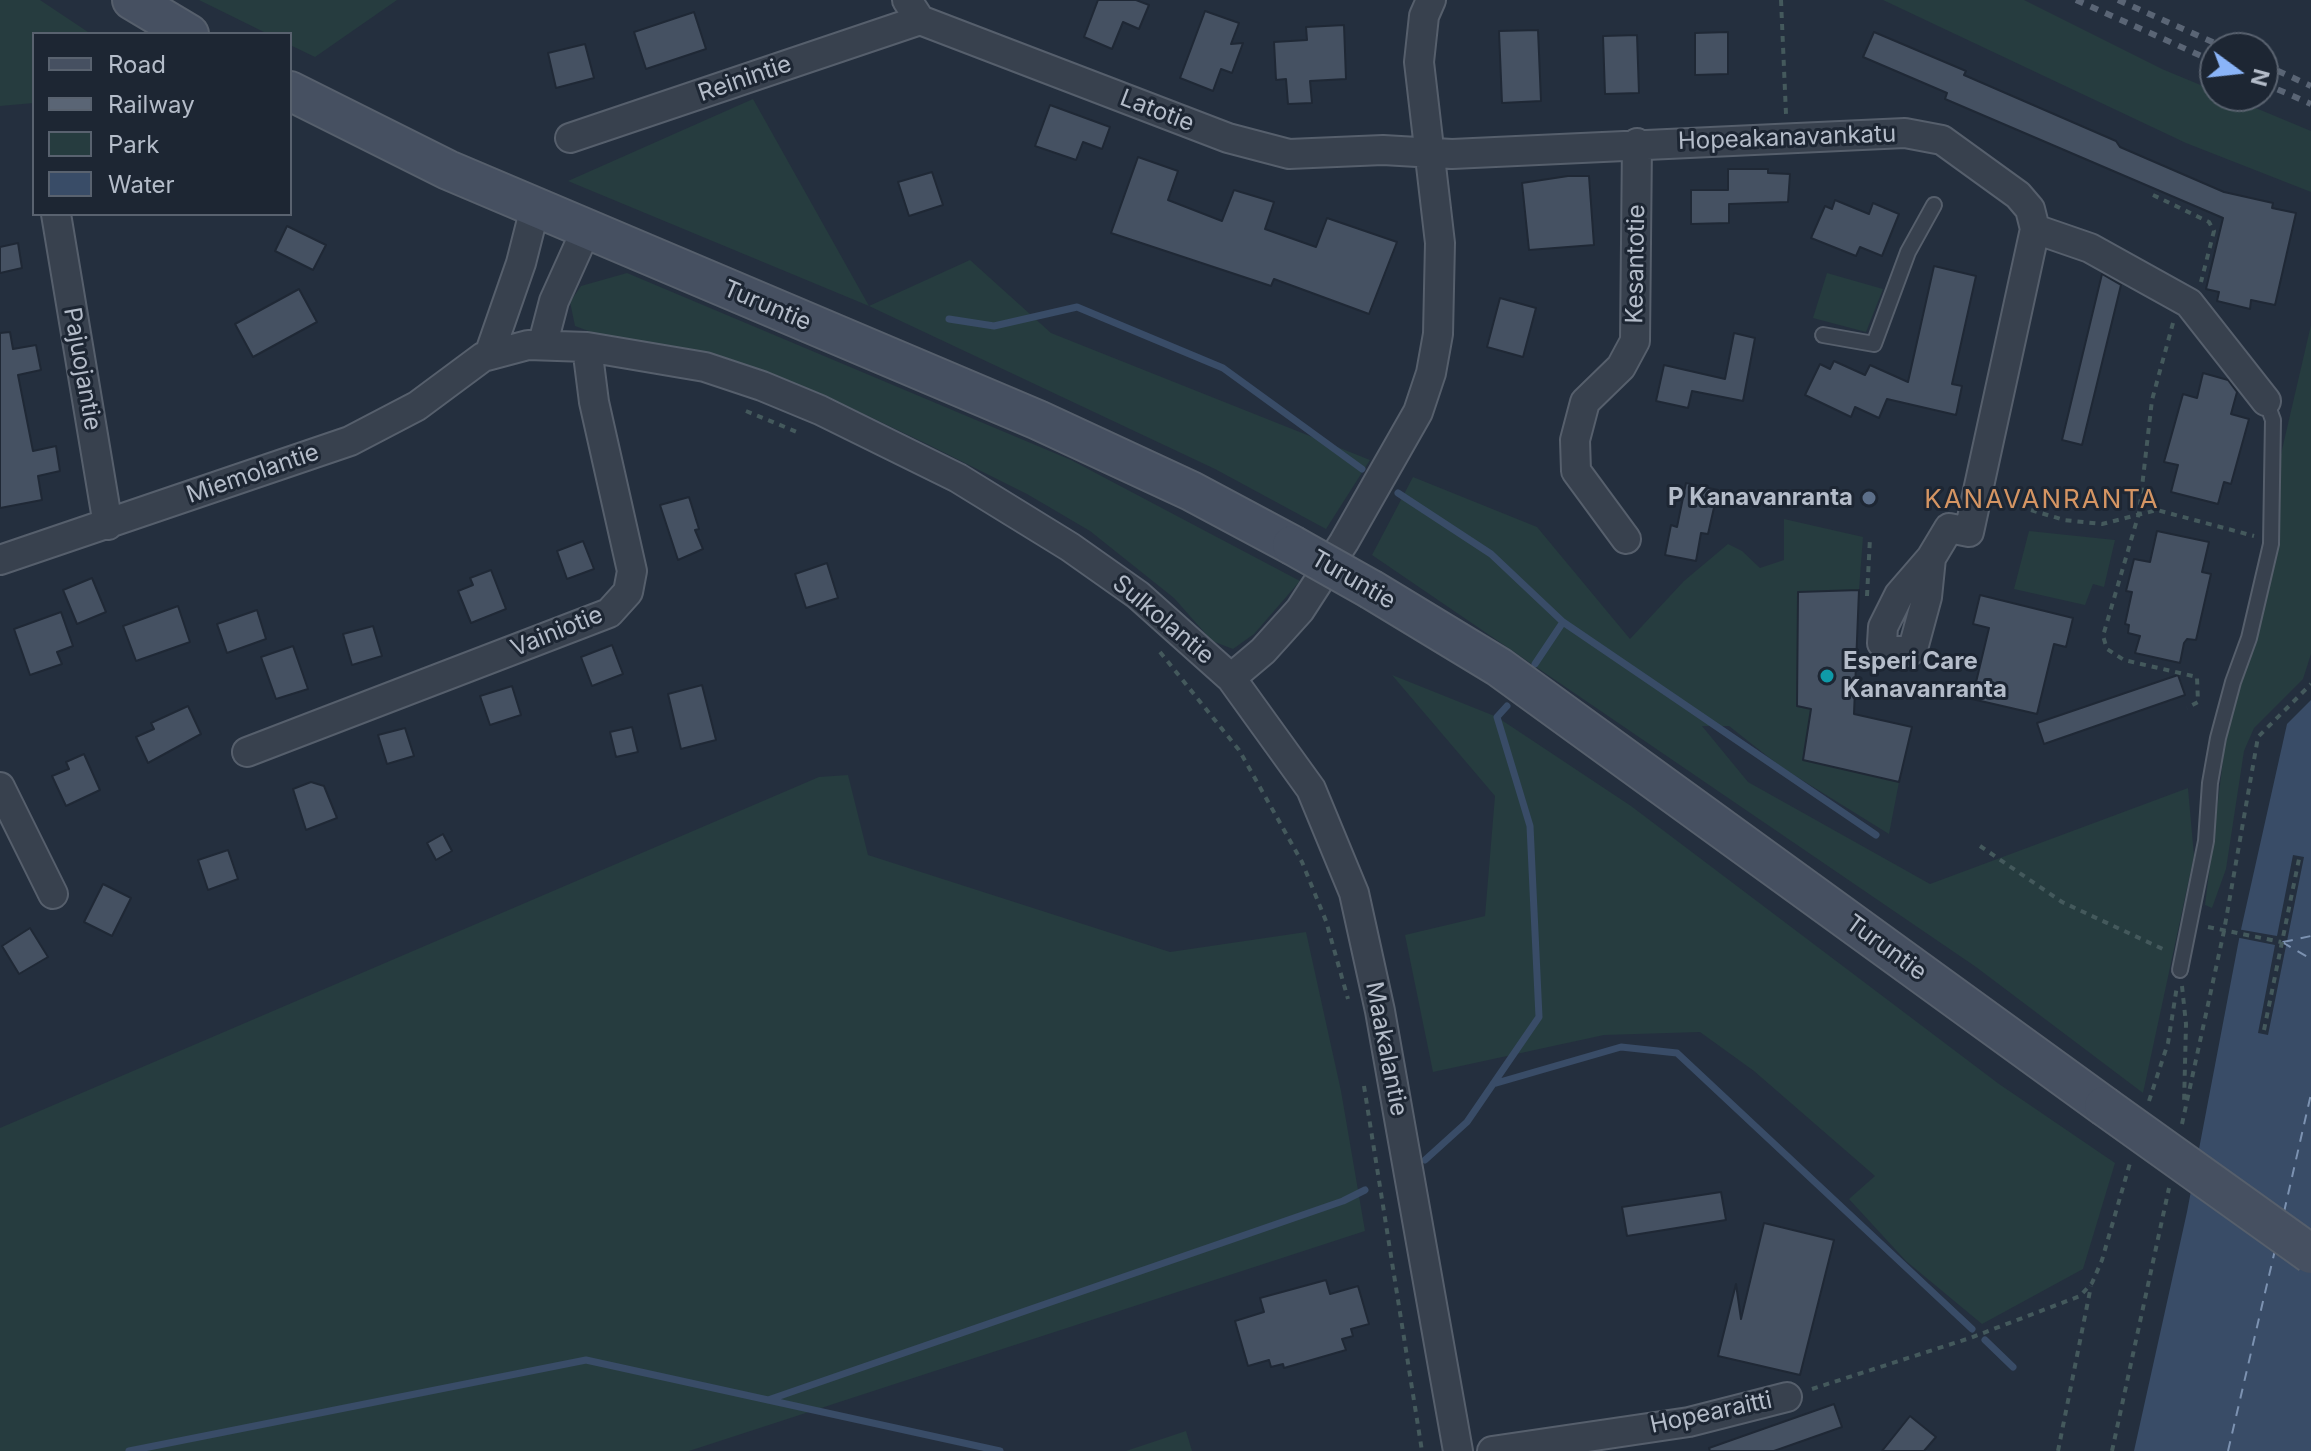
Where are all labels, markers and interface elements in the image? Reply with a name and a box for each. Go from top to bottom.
legend [32,32,292,216]
north arrow [2199,32,2279,112]
text: Road [108,50,166,79]
street label: Reinintie [695,50,795,108]
text: N [2246,66,2275,89]
street label: Latotie [1116,84,1198,138]
text: Railway [108,90,195,119]
street label: Hopeakanavankatu [1677,120,1897,156]
text: Park [108,130,159,159]
text: Water [108,170,175,199]
street label: Kesantotie [1621,204,1651,324]
street label: Turuntie [719,275,815,337]
street label: Pajuojantie [57,305,107,433]
street label: Miemolantie [183,438,323,510]
place label: P Kanavanranta [1668,484,1853,512]
district label: KANAVANRANTA [1924,484,2160,516]
marker: P Kanavanranta [1860,489,1878,507]
street label: Turuntie [1306,544,1400,616]
street label: Sulkolantie [1106,569,1220,671]
street label: Vainiotie [507,601,607,663]
place label: Esperi Care Kanavanranta [1843,648,2007,704]
marker: Esperi Care Kanavanranta [1818,667,1836,685]
street label: Turuntie [1840,909,1932,987]
street label: Maakalantie [1359,979,1413,1119]
street label: Hopearaitti [1647,1386,1775,1440]

